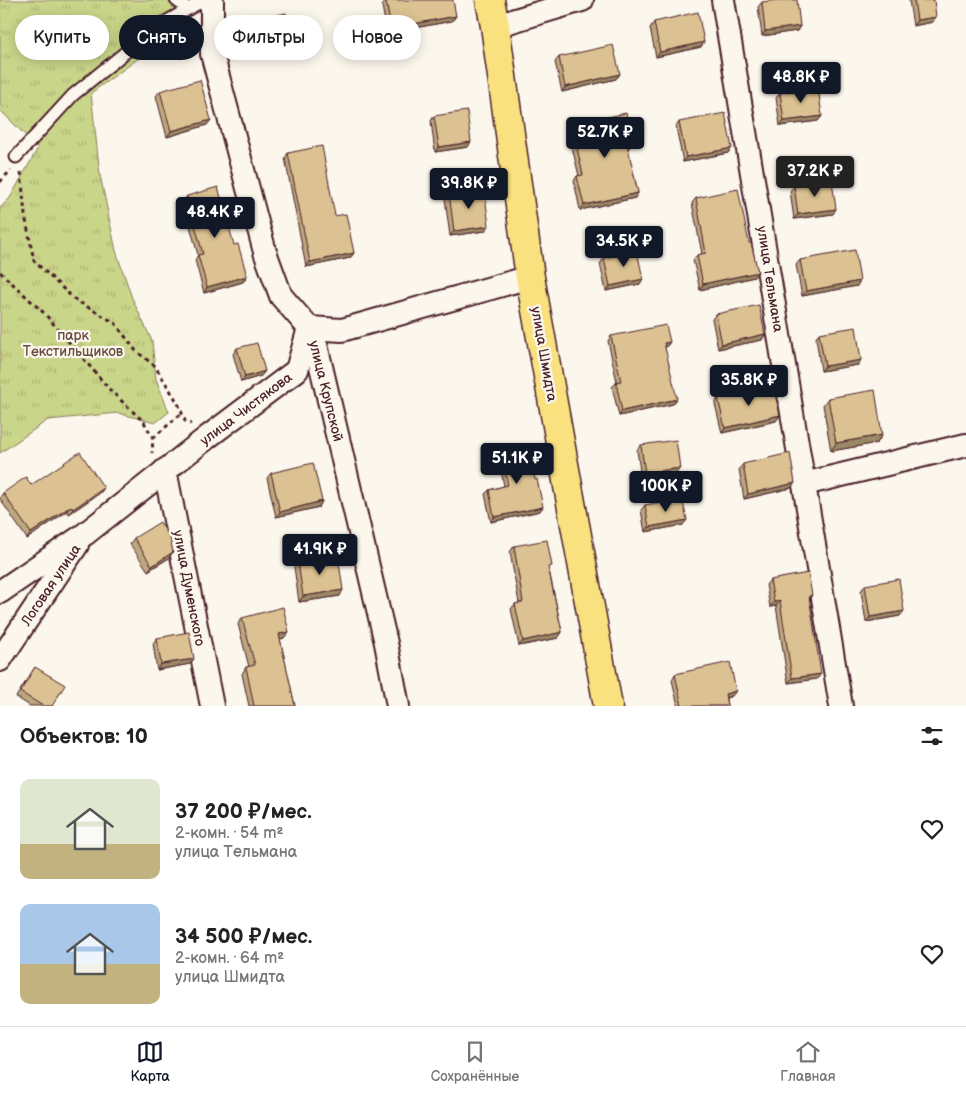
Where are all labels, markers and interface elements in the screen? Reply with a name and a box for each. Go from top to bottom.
chip: Купить [15,15,109,60]
chip: Снять [119,15,204,60]
chip: Фильтры [214,15,323,60]
chip: Новое [333,15,421,60]
pin: 48.8K ₽ [755,62,847,104]
text: 48.8K ₽ [773,68,829,87]
pin: 52.7K ₽ [559,116,651,159]
text: 52.7K ₽ [577,123,633,142]
pin: 37.2K ₽ [769,156,861,198]
text: 37.2K ₽ [787,162,843,181]
pin: 39.8K ₽ [423,168,515,210]
text: 39.8K ₽ [441,174,497,193]
pin: 48.4K ₽ [169,196,261,239]
text: 48.4K ₽ [187,203,243,222]
street label: улица Тельмана [753,225,787,334]
pin: 34.5K ₽ [578,226,670,268]
text: 34.5K ₽ [596,232,652,251]
street label: улица Шмидта [527,305,561,404]
park label: парк Текстильщиков [23,327,124,360]
street label: улица Крупской [305,339,347,443]
pin: 35.8K ₽ [703,364,795,407]
street label: улица Чистякова [197,368,296,449]
text: 35.8K ₽ [721,371,777,390]
pin: 51.1K ₽ [471,442,563,485]
text: 51.1K ₽ [492,449,542,468]
pin: 100K ₽ [625,470,707,513]
text: 100K ₽ [640,477,692,496]
street label: улица Думенского [169,529,209,647]
pin: 41.9K ₽ [274,534,366,576]
street label: Логовая улица [17,540,85,630]
text: 41.9K ₽ [293,540,347,559]
icon: filters [918,722,946,750]
text: Объектов: 10 [20,724,148,749]
icon: home [60,799,120,859]
text: 37 200 ₽/мес. [175,799,312,824]
icon: heart [918,815,946,843]
text: 2-комн. · 54 m² [175,824,283,843]
text: улица Тельмана [175,843,297,862]
icon: home [60,924,120,984]
text: 34 500 ₽/мес. [175,924,312,949]
icon: heart [918,940,946,968]
text: 2-комн. · 64 m² [175,949,284,968]
text: улица Шмидта [175,968,285,987]
tab: Карта [130,1038,170,1085]
tab: Сохранённые [431,1038,519,1085]
tab: Главная [780,1038,836,1085]

